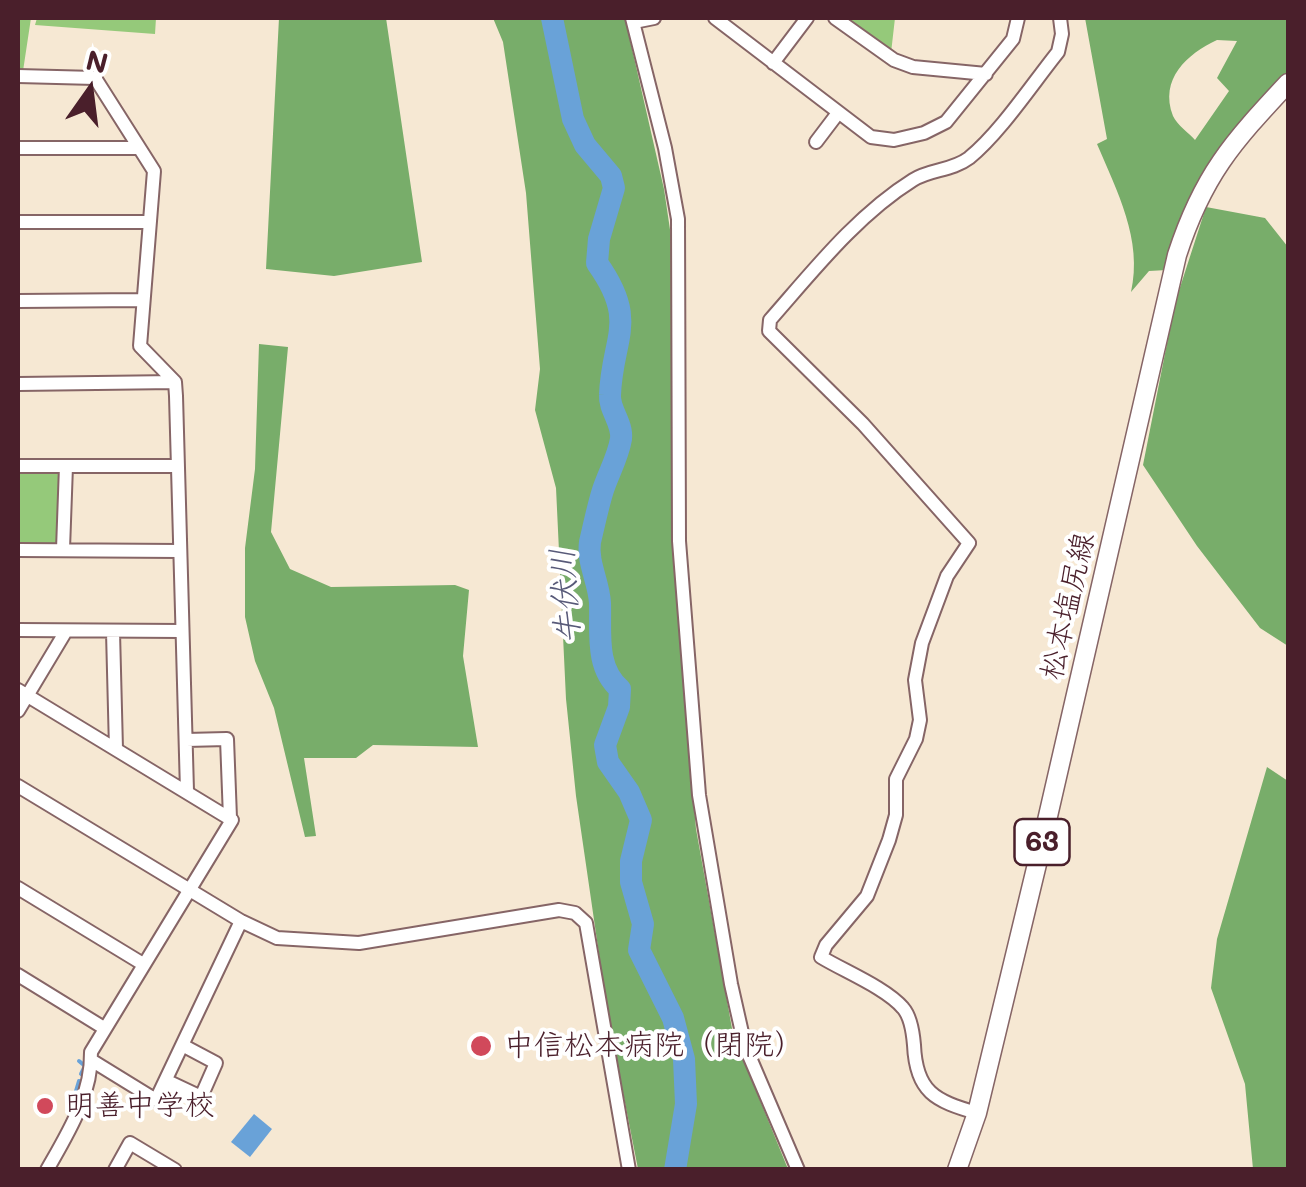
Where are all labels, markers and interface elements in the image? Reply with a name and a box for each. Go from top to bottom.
north arrow [40,40,140,140]
text: N [83,41,112,81]
street label: 松本塩尻線 [1034,529,1102,683]
water label: 牛伏川 [543,547,589,645]
road number: 63 [1014,819,1070,865]
place label: 中信松本病院（閉院） [504,1028,804,1064]
marker: 中信松本病院（閉院） [468,1033,494,1059]
place label: 明善中学校 [65,1088,215,1124]
marker: 明善中学校 [34,1095,56,1117]

